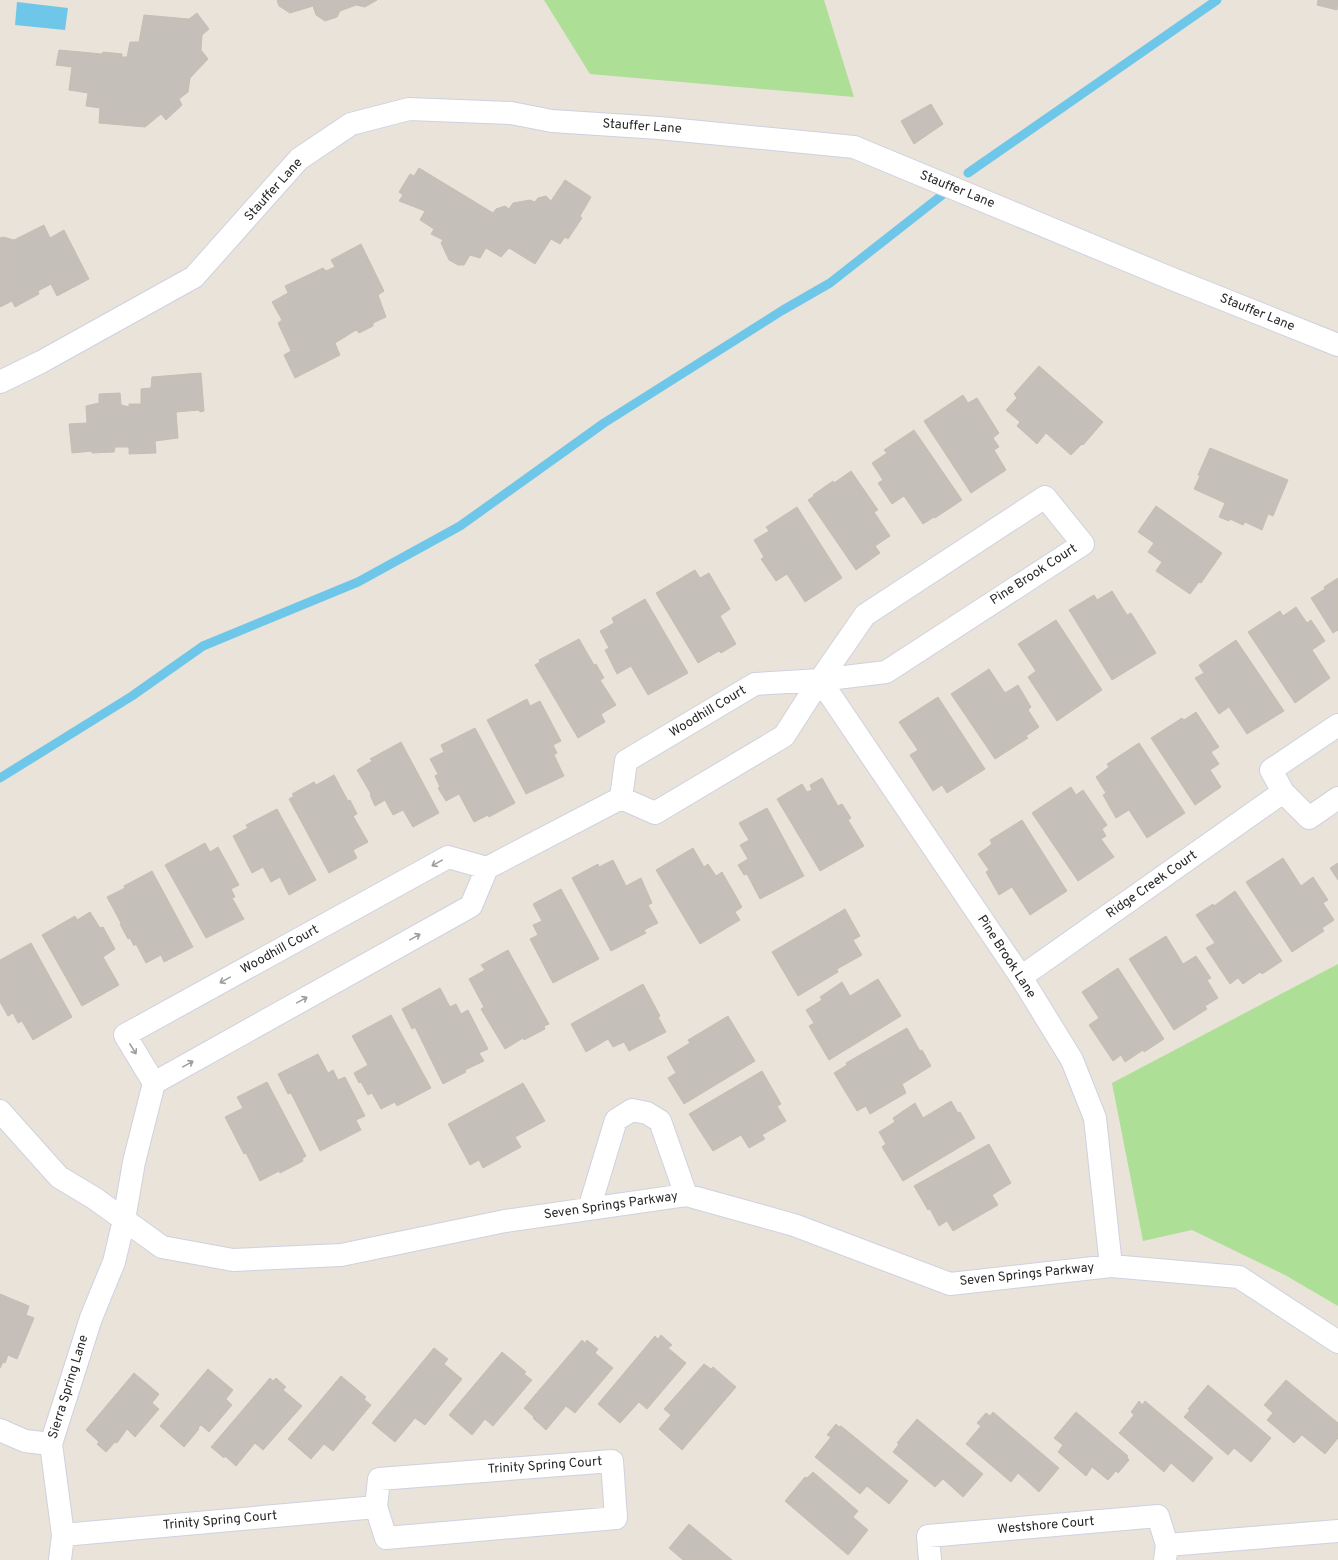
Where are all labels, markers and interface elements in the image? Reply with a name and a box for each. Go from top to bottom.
street label: Stauffer Lane [602,116,682,138]
street label: Stauffer Lane [241,155,307,225]
street label: Stauffer Lane [917,168,997,212]
street label: Stauffer Lane [1217,291,1297,335]
street label: Pine Brook Court [988,541,1080,609]
street label: Woodhill Court [667,683,749,741]
street label: Ridge Creek Court [1104,848,1201,922]
one-way arrow [431,860,443,868]
street label: Pine Brook Lane [973,912,1039,1002]
street label: Woodhill Court [238,922,322,978]
one-way arrow [409,933,421,940]
one-way arrow [219,977,231,985]
one-way arrow [296,996,308,1004]
one-way arrow [130,1043,138,1055]
one-way arrow [182,1059,194,1067]
street label: Seven Springs Parkway [543,1189,679,1223]
street label: Seven Springs Parkway [959,1260,1095,1290]
street label: Sierra Spring Lane [46,1333,92,1441]
street label: Trinity Spring Court [487,1454,603,1478]
street label: Trinity Spring Court [162,1508,278,1534]
street label: Westshore Court [997,1514,1095,1538]

